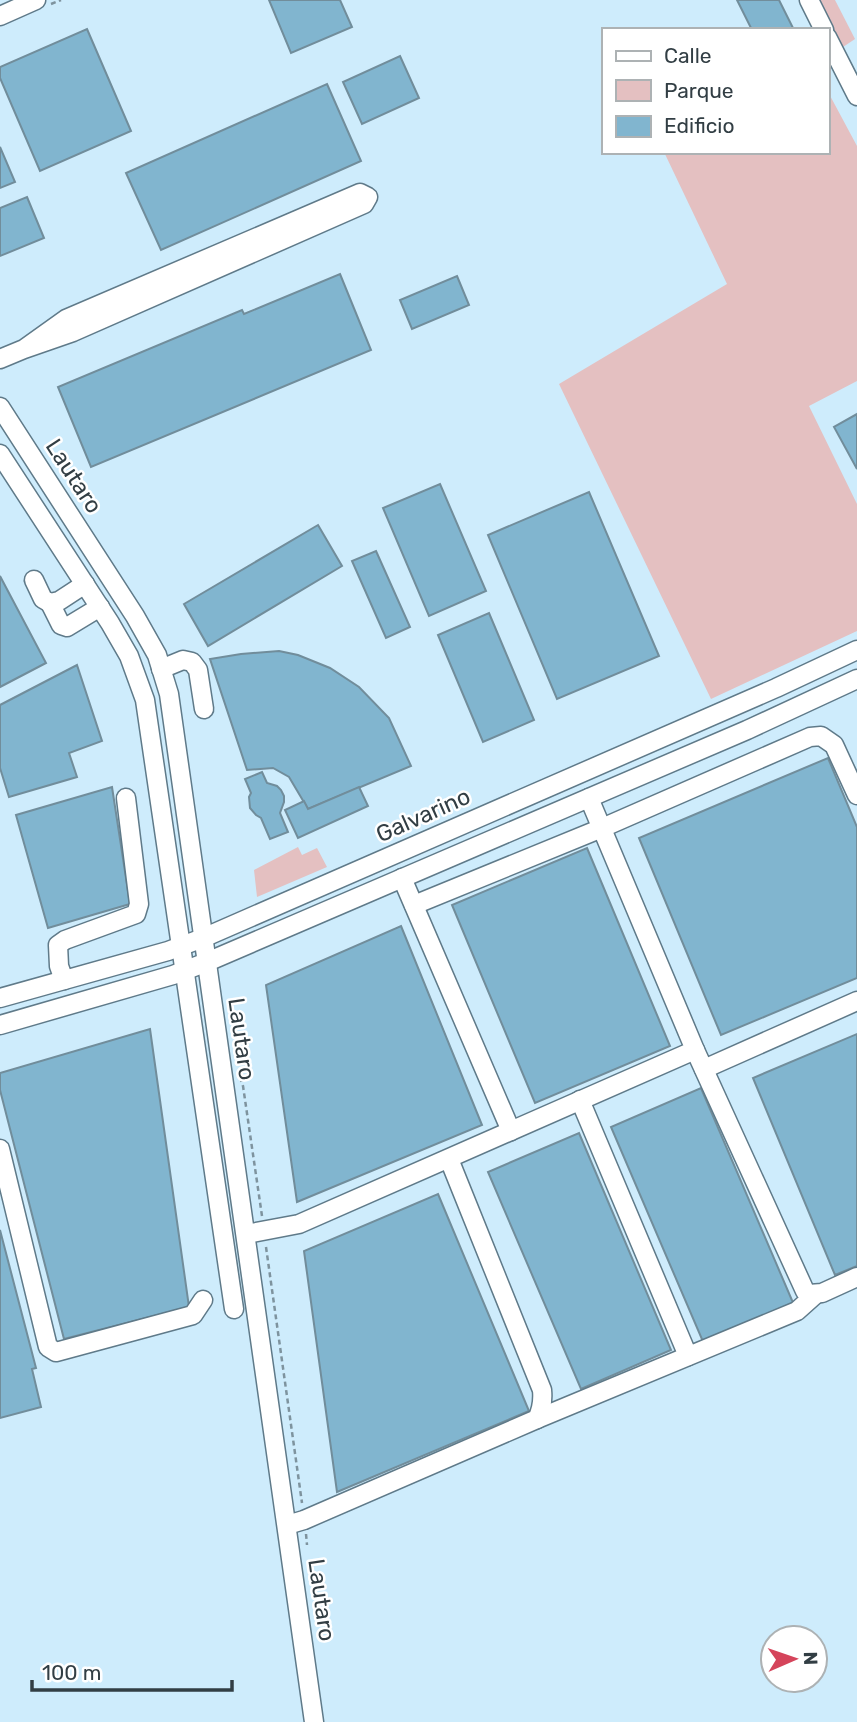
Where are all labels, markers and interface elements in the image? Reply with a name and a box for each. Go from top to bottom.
legend [602,28,829,154]
text: Calle [664,43,712,68]
text: Parque [664,78,734,103]
text: Edificio [664,113,734,138]
street label: Lautaro [40,434,108,518]
street label: Galvarino [371,782,475,848]
street label: Lautaro [222,996,262,1082]
street label: Lautaro [302,1557,342,1643]
north arrow [759,1624,829,1694]
scale bar [32,1648,231,1692]
text: N [799,1651,822,1666]
text: 100 m [42,1660,101,1685]

